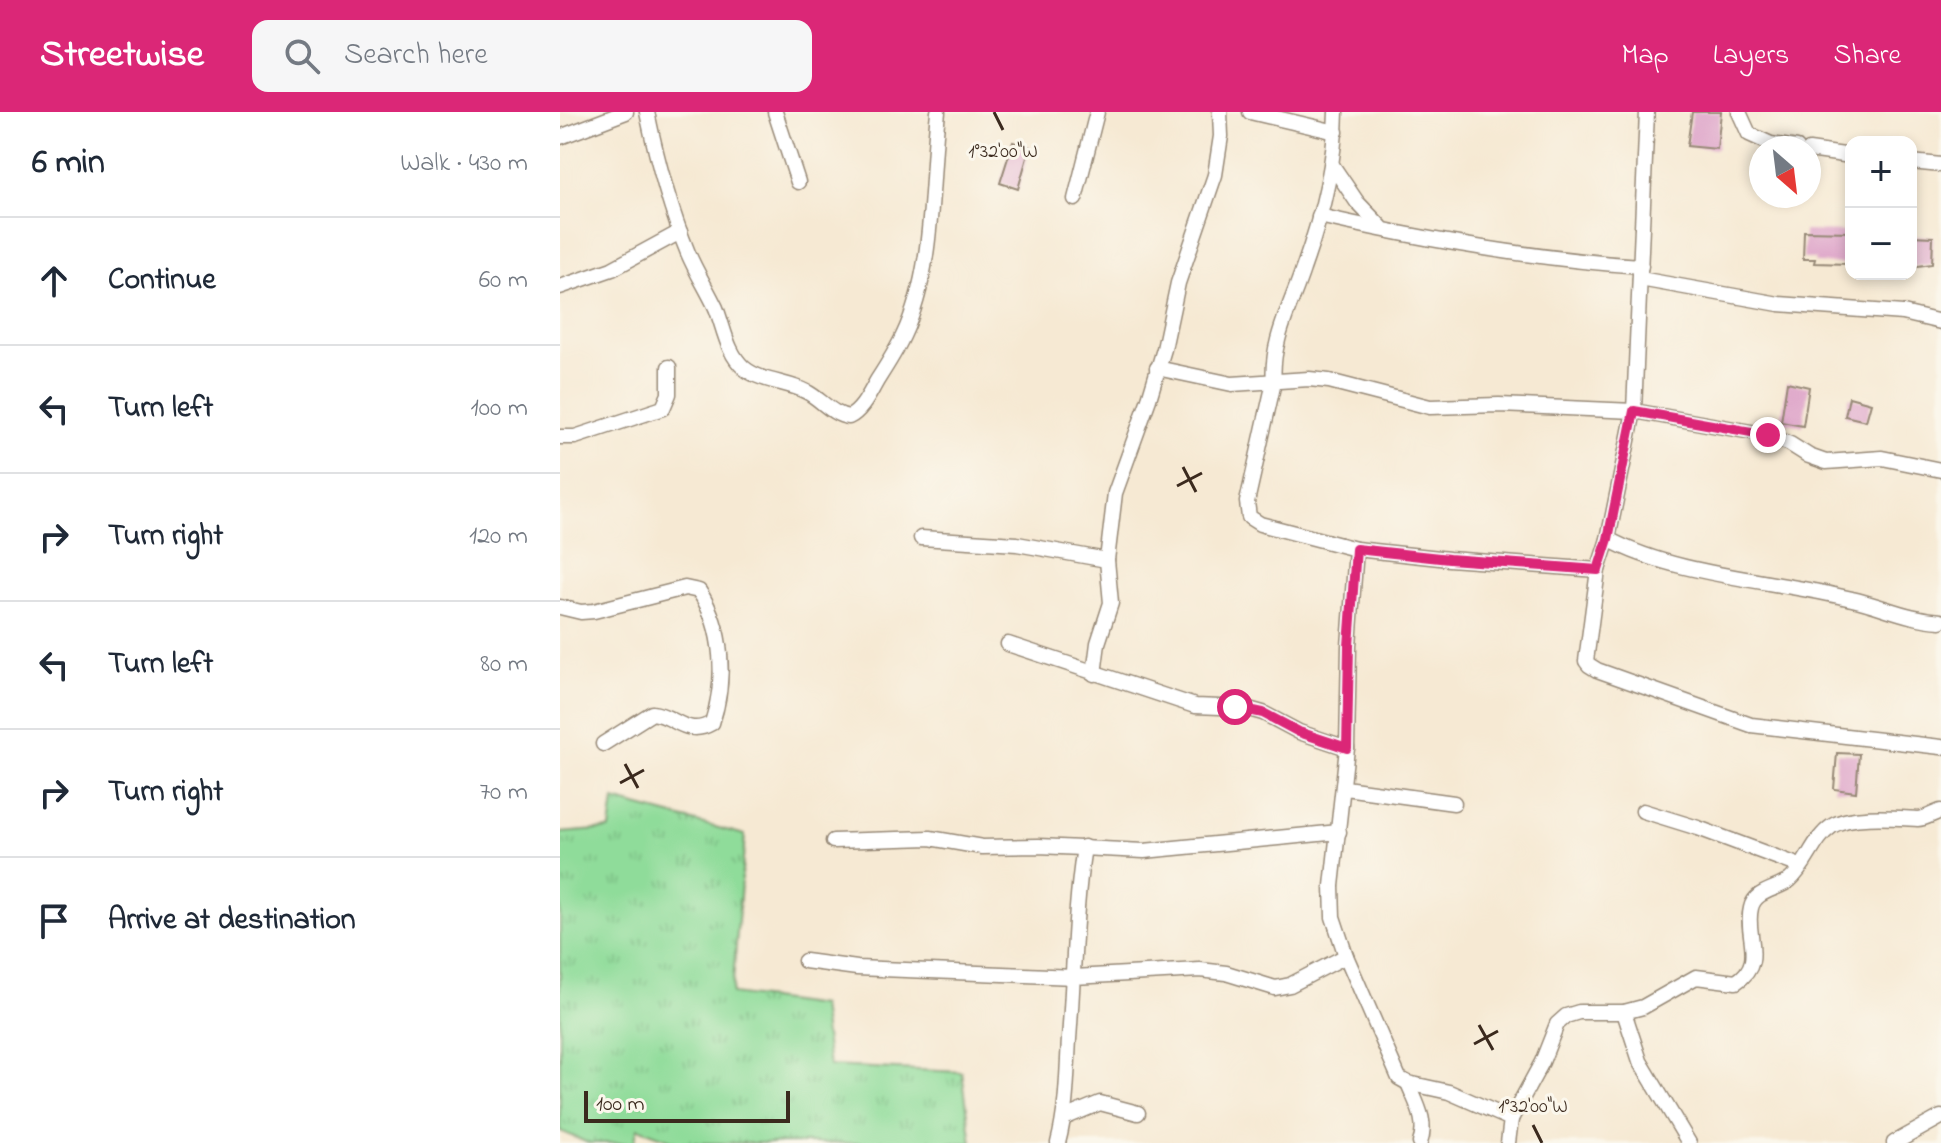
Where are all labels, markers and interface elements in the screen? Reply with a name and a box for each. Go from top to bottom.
search box [252,20,812,92]
text: Streetwise [40,28,204,84]
icon: search [280,34,324,78]
text: Search here [344,34,488,78]
text: Map [1621,36,1669,77]
text: Layers [1713,36,1789,77]
text: Share [1833,36,1901,77]
north arrow [1749,136,1821,208]
map controls [1845,136,1917,280]
button: + [1845,136,1917,208]
text: 1°32'00"W [968,138,1038,167]
text: 6 min [32,139,105,189]
text: Walk · 430 m [400,145,528,183]
button: − [1845,208,1917,280]
icon: ahead [32,259,76,303]
text: Continue [108,259,216,303]
text: 60 m [479,262,528,300]
icon: left [32,387,76,431]
text: Turn left [108,387,213,431]
text: 100 m [471,390,528,428]
route end [1750,417,1786,453]
icon: right [32,515,76,559]
text: Turn right [108,515,223,559]
text: 120 m [469,518,528,556]
icon: left [32,643,76,687]
text: Turn left [108,643,213,687]
text: 80 m [480,646,528,684]
route start [1217,689,1253,725]
icon: right [32,771,76,815]
text: Turn right [108,771,223,815]
text: 70 m [479,774,528,812]
icon: arrive [32,899,76,943]
text: Arrive at destination [108,899,356,943]
scale bar [584,1087,790,1123]
text: 100 m [596,1089,645,1121]
text: 1°32'00"W [1498,1093,1568,1122]

